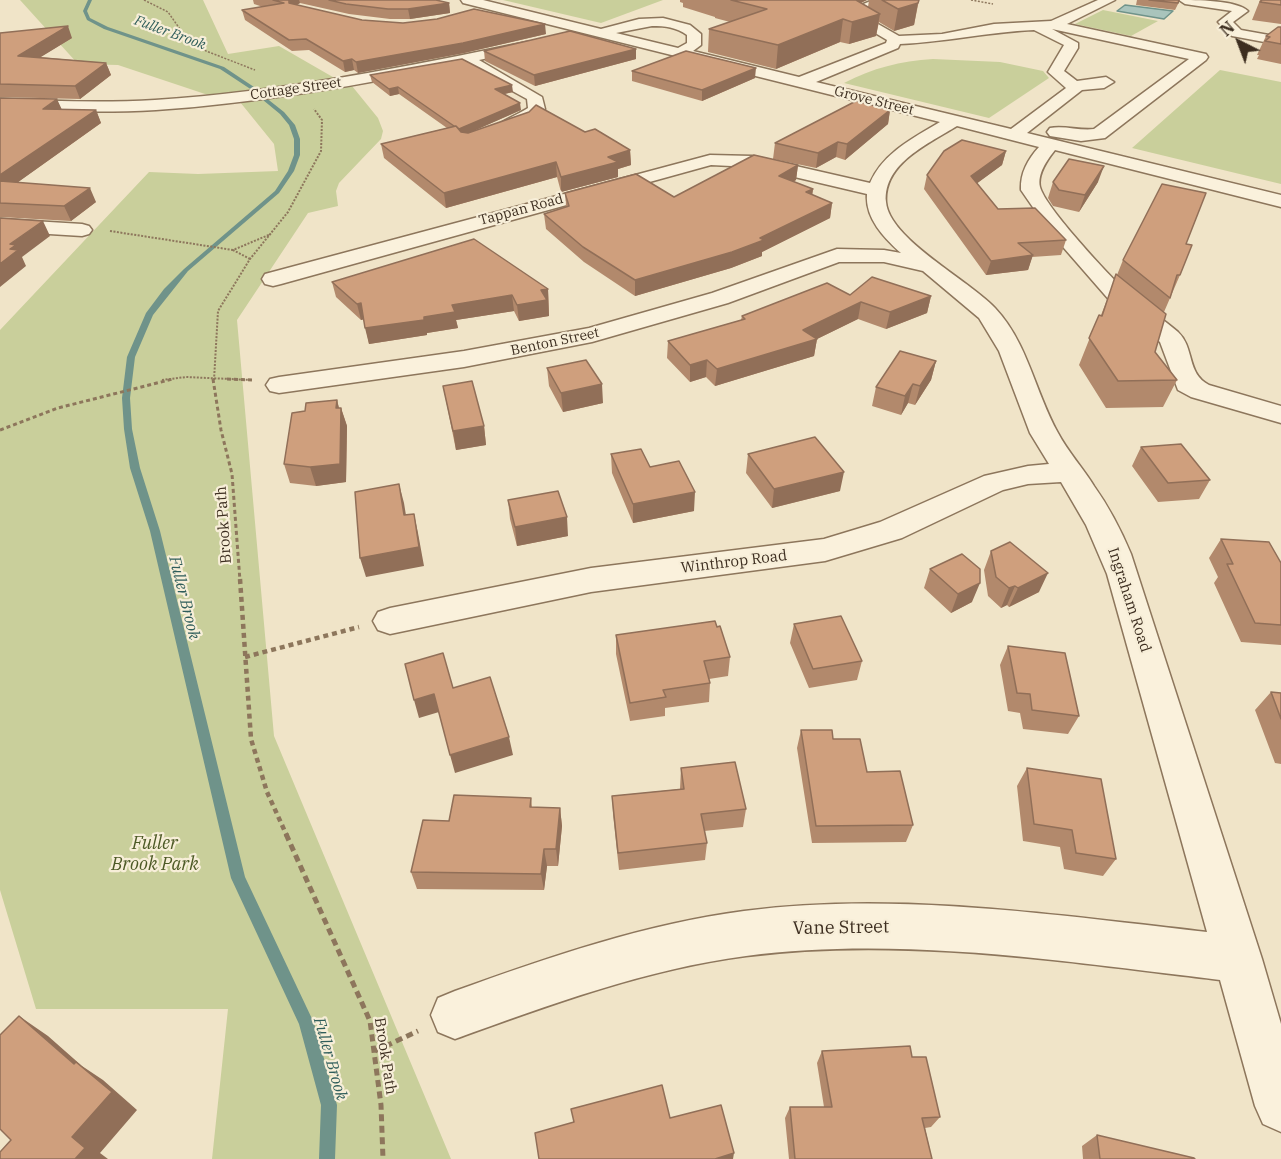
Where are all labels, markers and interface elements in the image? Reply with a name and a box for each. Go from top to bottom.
water label: Fuller Brook [132,12,208,54]
north arrow [1209,12,1269,72]
text: N [1216,17,1238,40]
street label: Cottage Street [249,74,343,104]
street label: Grove Street [832,83,916,119]
street label: Tappan Road [477,191,565,229]
street label: Benton Street [509,324,601,360]
street label: Brook Path [212,486,236,564]
street label: Ingraham Road [1104,545,1154,655]
street label: Winthrop Road [680,547,788,577]
water label: Fuller Brook [164,554,204,642]
park label: Fuller Brook Park [111,833,199,876]
street label: Vane Street [793,916,889,940]
water label: Fuller Brook [309,1015,351,1103]
street label: Brook Path [370,1016,400,1096]

